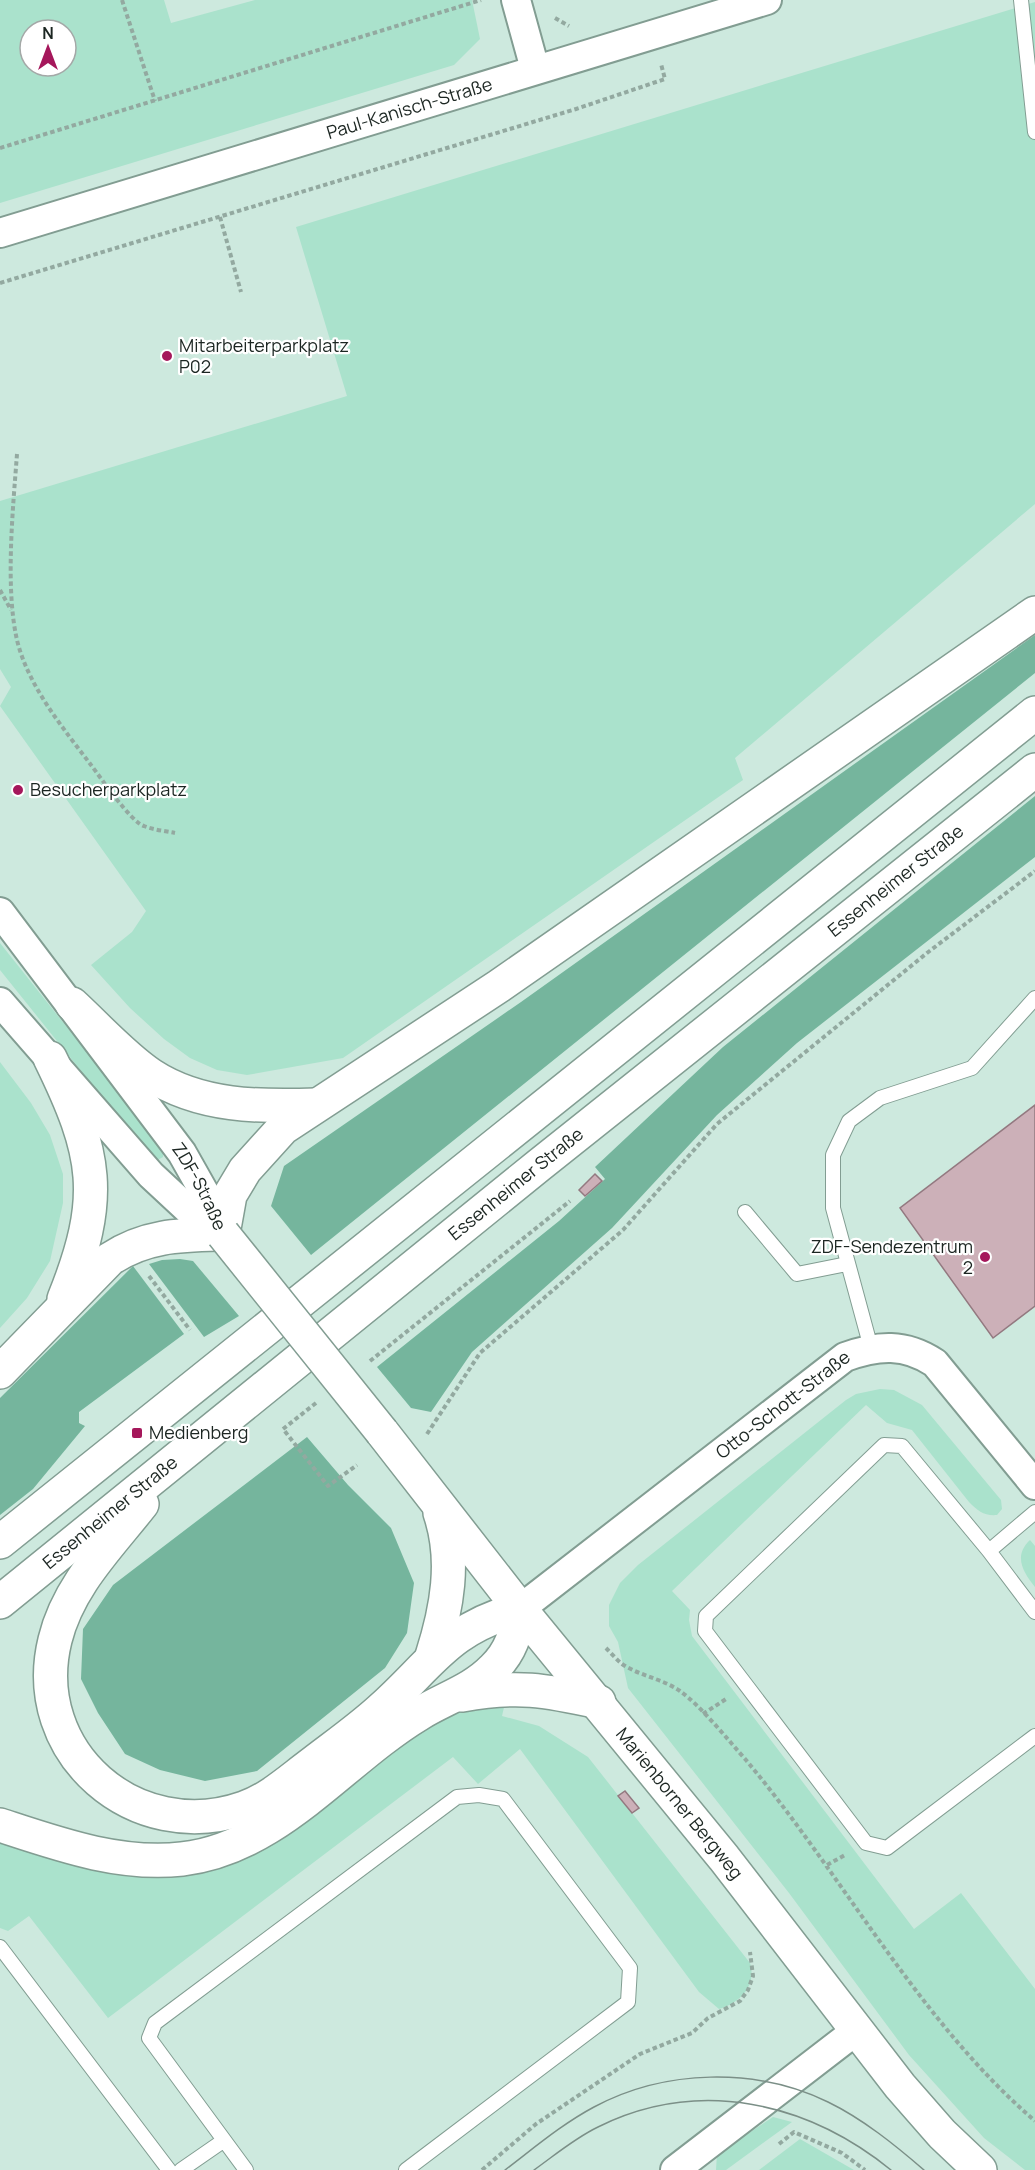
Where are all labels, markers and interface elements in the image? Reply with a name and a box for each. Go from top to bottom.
north arrow [18,18,78,78]
text: N [42,22,54,44]
street label: Paul-Kanisch-Straße [323,71,495,144]
place label: Mitarbeiterparkplatz P02 [179,333,349,378]
marker: Mitarbeiterparkplatz P02 [160,349,174,363]
place label: Besucherparkplatz [30,777,187,801]
marker: Besucherparkplatz [11,783,25,797]
street label: Essenheimer Straße [822,819,968,942]
street label: Essenheimer Straße [443,1121,588,1245]
street label: ZDF-Straße [167,1137,233,1234]
place label: ZDF-Sendezentrum 2 [811,1234,973,1279]
marker: ZDF-Sendezentrum 2 [978,1250,992,1264]
street label: Otto-Schott-Straße [710,1345,855,1464]
place label: Medienberg [149,1420,248,1444]
marker: Medienberg [130,1426,144,1440]
street label: Essenheimer Straße [37,1450,182,1574]
street label: Marienborner Bergweg [611,1722,749,1884]

